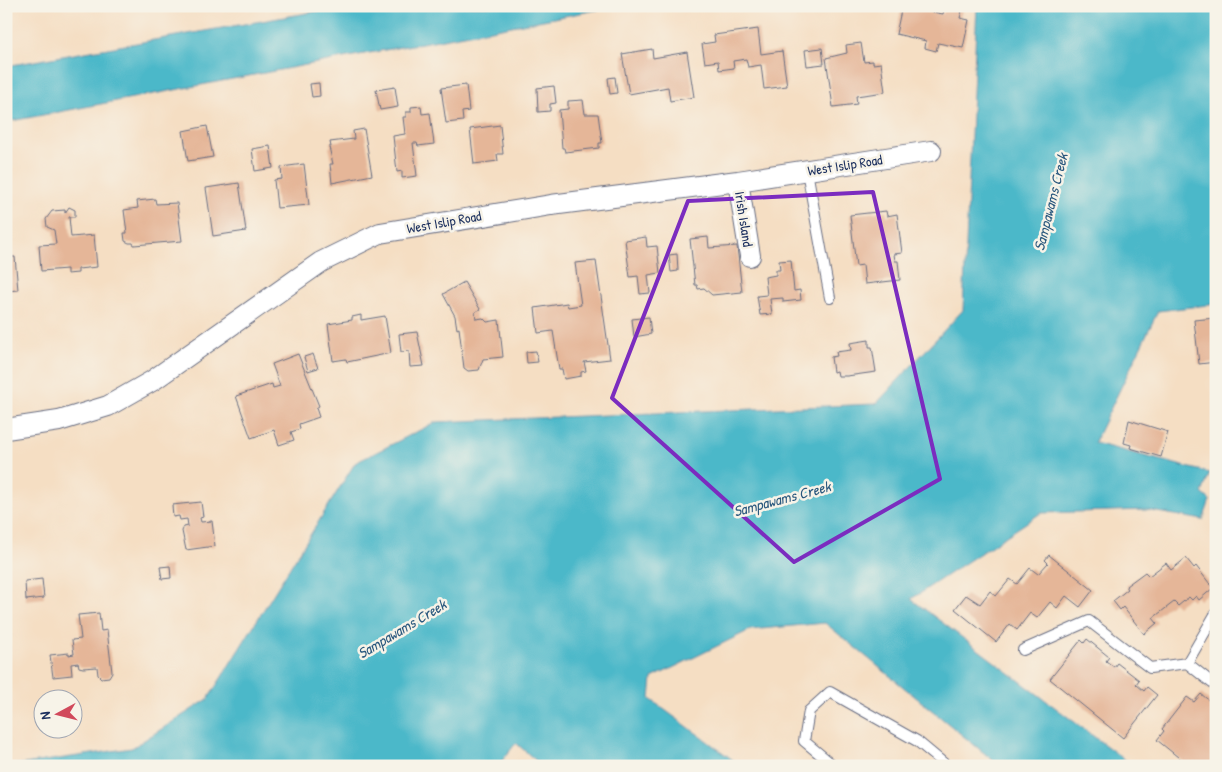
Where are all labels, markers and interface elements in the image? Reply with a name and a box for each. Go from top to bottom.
street label: West Islip Road [806,149,884,181]
water label: Sampawams Creek [1028,149,1073,253]
street label: Irish Island [731,190,758,249]
street label: West Islip Road [405,206,483,238]
water label: Sampawams Creek [731,475,834,522]
water label: Sampawams Creek [354,593,451,663]
north arrow [32,690,82,740]
text: N [35,710,54,721]

